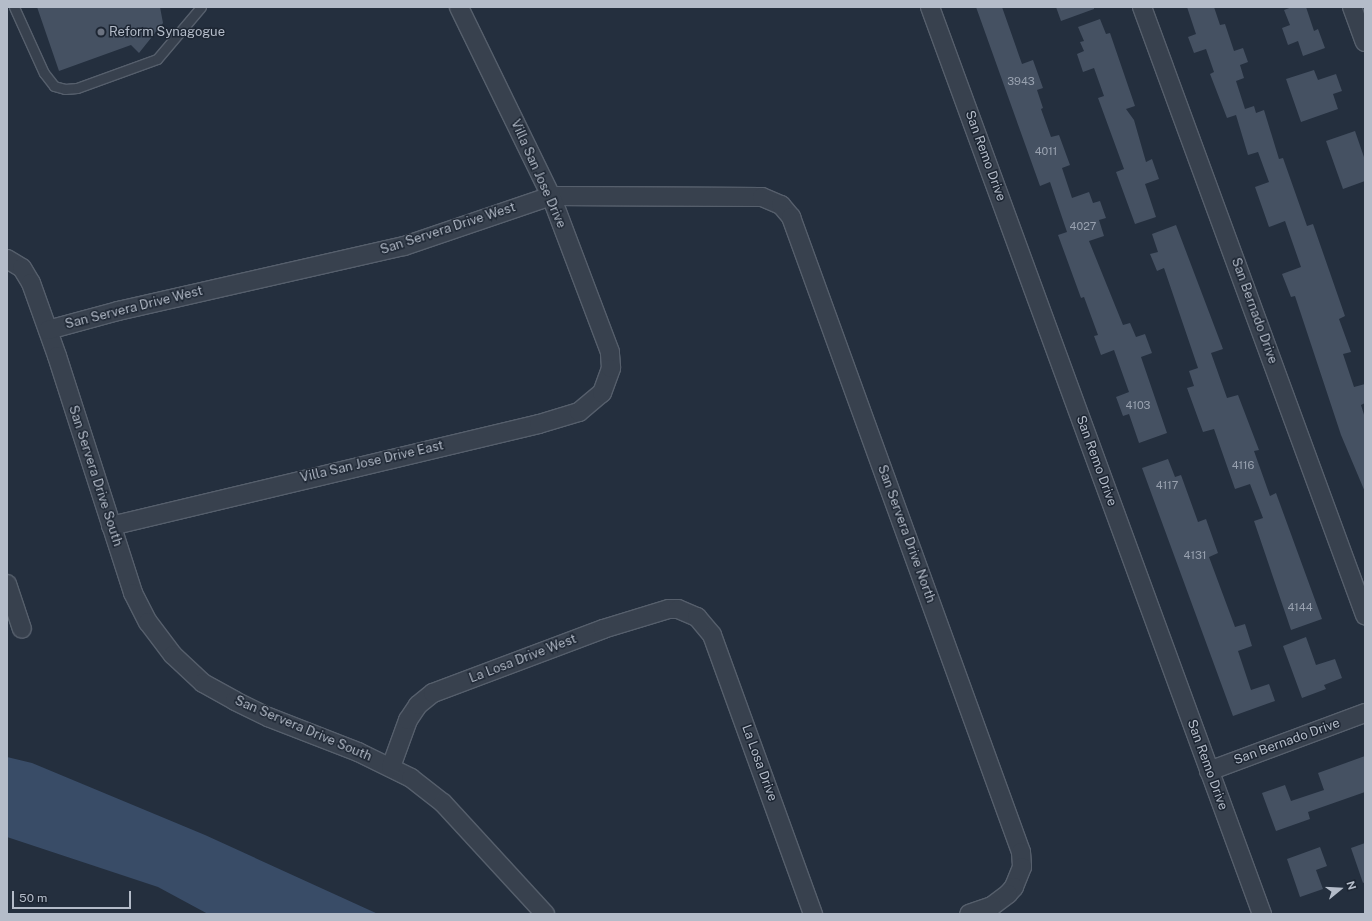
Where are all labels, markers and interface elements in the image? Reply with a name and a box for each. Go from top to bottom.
place label: Reform Synagogue [109,24,225,40]
marker: Reform Synagogue [96,27,106,37]
house number: 3943 [1007,74,1035,88]
street label: San Remo Drive [961,109,1009,203]
street label: Villa San Jose Drive [507,117,569,231]
house number: 4011 [1035,144,1057,158]
street label: San Servera Drive West [378,200,518,258]
house number: 4027 [1070,219,1096,233]
street label: San Bernado Drive [1228,256,1280,366]
street label: San Servera Drive West [63,283,205,333]
house number: 4103 [1126,398,1150,412]
street label: San Servera Drive South [65,404,125,548]
street label: San Remo Drive [1072,414,1120,508]
street label: Villa San Jose Drive East [299,438,445,486]
house number: 4116 [1232,458,1254,472]
street label: San Servera Drive North [874,463,938,605]
house number: 4117 [1156,478,1178,492]
house number: 4131 [1184,548,1206,562]
house number: 4144 [1287,600,1313,614]
street label: La Losa Drive West [467,631,579,687]
street label: San Servera Drive South [232,693,374,765]
street label: San Bernado Drive [1232,716,1342,768]
street label: San Remo Drive [1183,718,1231,812]
street label: La Losa Drive [738,723,780,803]
north arrow [1320,869,1360,909]
text: N [1344,879,1358,891]
scale bar [14,883,133,909]
text: 50 m [19,891,47,905]

